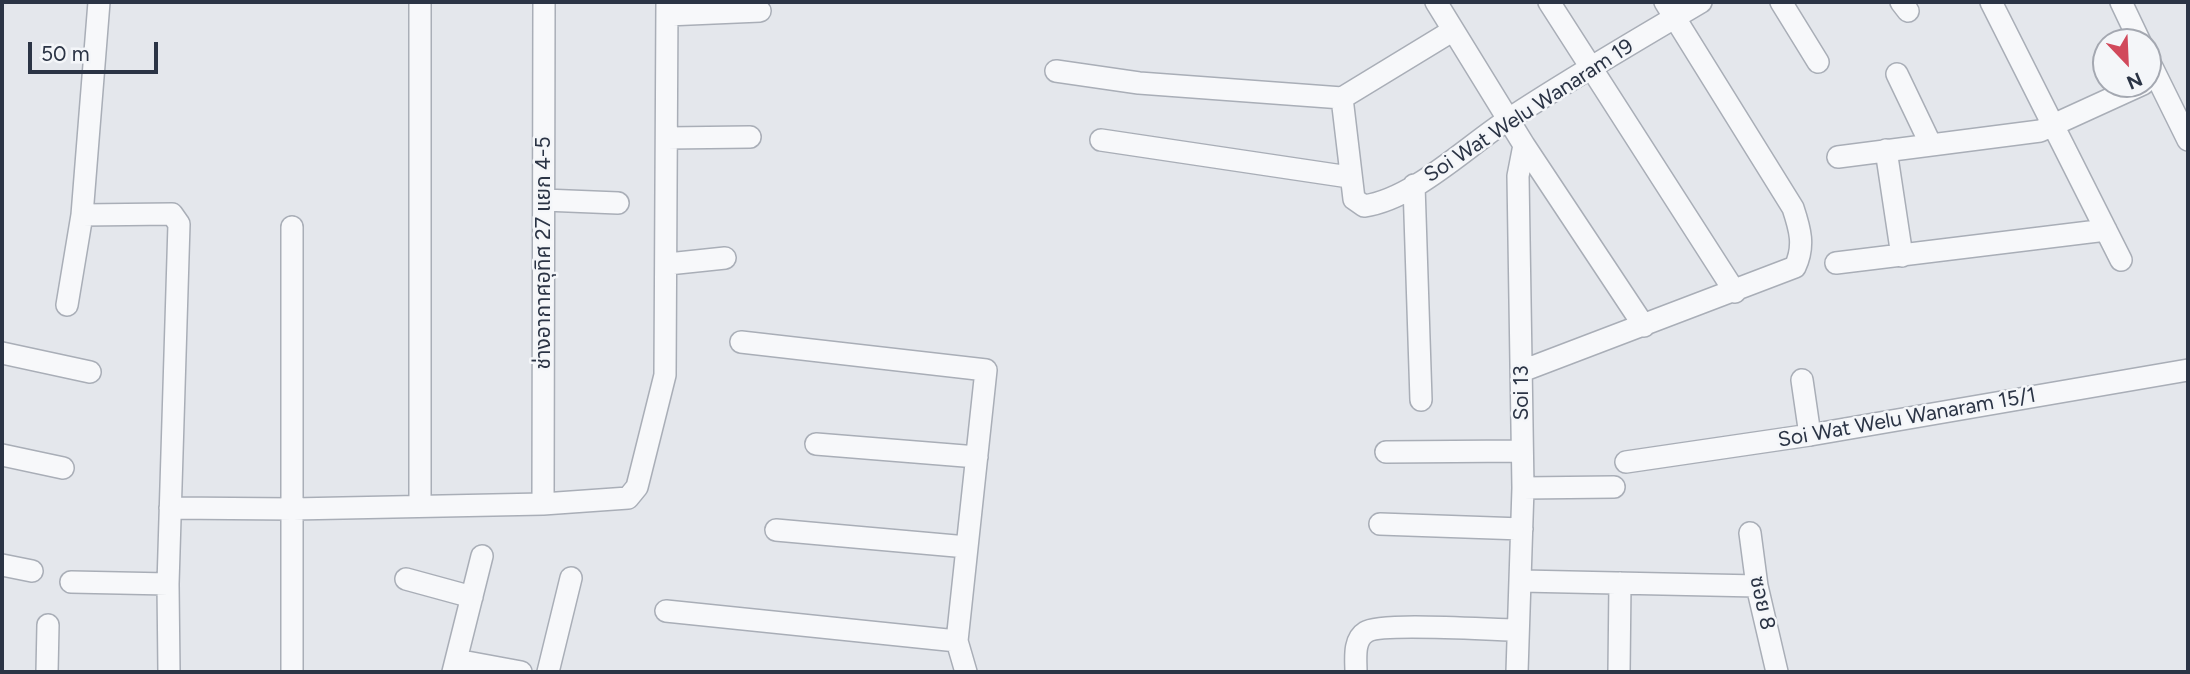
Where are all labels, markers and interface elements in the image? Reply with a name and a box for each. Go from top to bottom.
scale bar [32,28,161,72]
north arrow [2092,28,2162,98]
street label: Soi Wat Welu Wanaram 19 [1420,34,1638,188]
text: 50 m [41,41,90,66]
text: N [2123,67,2146,94]
street label: ช่างอากาศอุทิศ 27 แยก 4-5 [531,136,557,370]
street label: Soi 13 [1509,365,1535,421]
street label: Soi Wat Welu Wanaram 15/1 [1776,383,2038,453]
street label: ซอย 8 [1744,574,1780,632]

